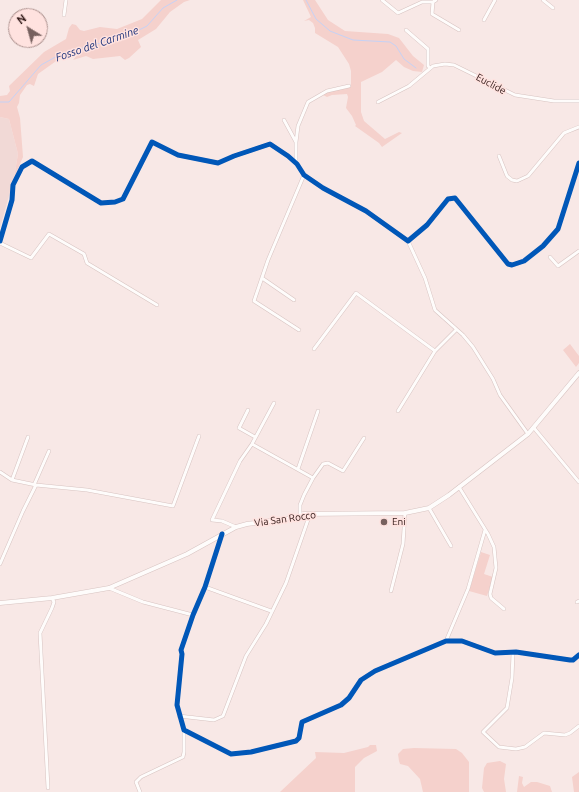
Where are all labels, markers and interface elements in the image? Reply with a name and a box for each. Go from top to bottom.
north arrow [8,8,48,48]
text: N [14,12,28,26]
water label: Fosso del Carmine [54,24,140,64]
street label: Euclide [474,71,508,97]
street label: Via San Rocco [253,509,317,529]
place label: Eni [392,516,406,528]
marker: Eni [379,517,389,527]

